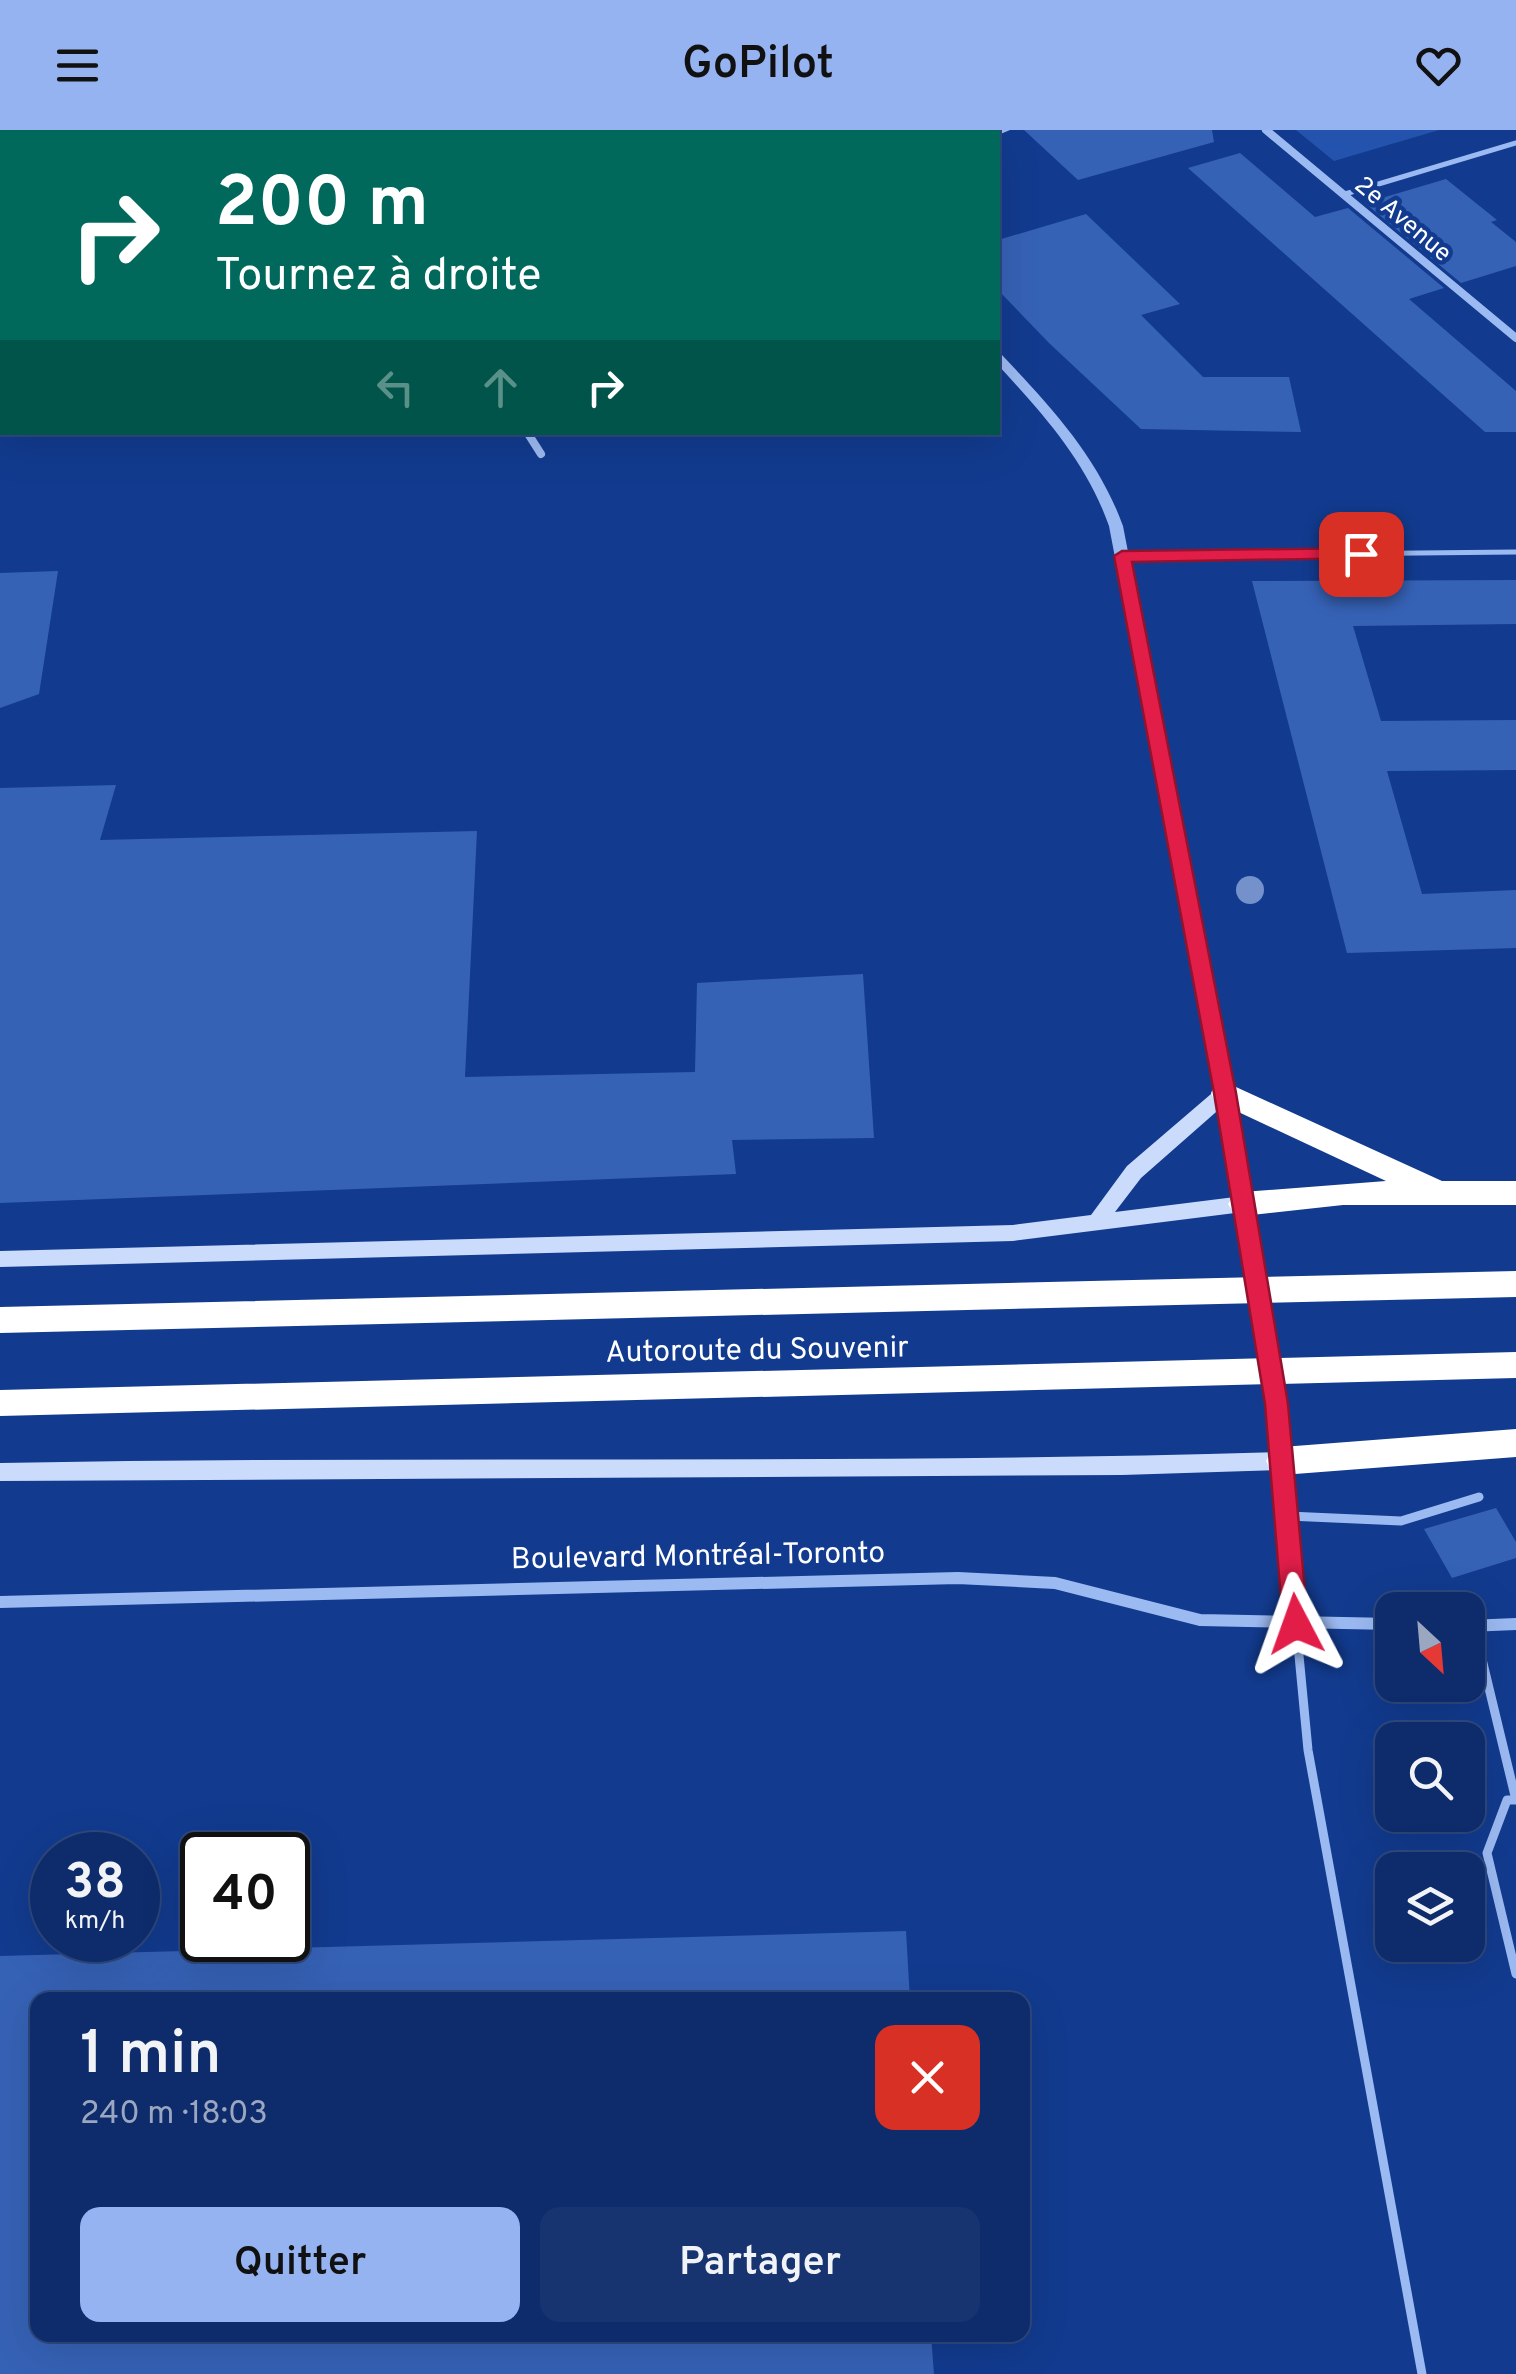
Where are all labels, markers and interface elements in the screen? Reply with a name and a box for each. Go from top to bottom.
text: GoPilot [682,37,834,94]
icon: menu [50,38,105,93]
icon: heart [1411,38,1466,93]
text: 200 m [215,162,429,251]
icon: right [50,170,180,300]
street label: 2e Avenue [1347,170,1457,270]
text: Tournez à droite [215,249,542,306]
icon: left [368,360,423,415]
icon: ahead [473,360,528,415]
icon: right [578,360,633,415]
pin [1319,512,1404,597]
icon: arrive [1334,527,1389,582]
street label: Autoroute du Souvenir [605,1330,909,1373]
street label: Boulevard Montréal-Toronto [511,1536,886,1579]
position arrow [1244,1572,1348,1676]
north arrow [1375,1592,1485,1702]
map controls [1375,1592,1485,1962]
button: search [1375,1722,1485,1832]
speed limit sign: 40 [180,1832,310,1962]
button: layers [1375,1852,1485,1962]
text: 38 [64,1853,126,1916]
text: km/h [65,1906,125,1938]
text: 1 min [80,2019,221,2095]
button: close [875,2025,980,2130]
text: 240 m · 18:03 [80,2095,268,2135]
button: Quitter [80,2207,520,2322]
button: Partager [540,2207,980,2322]

